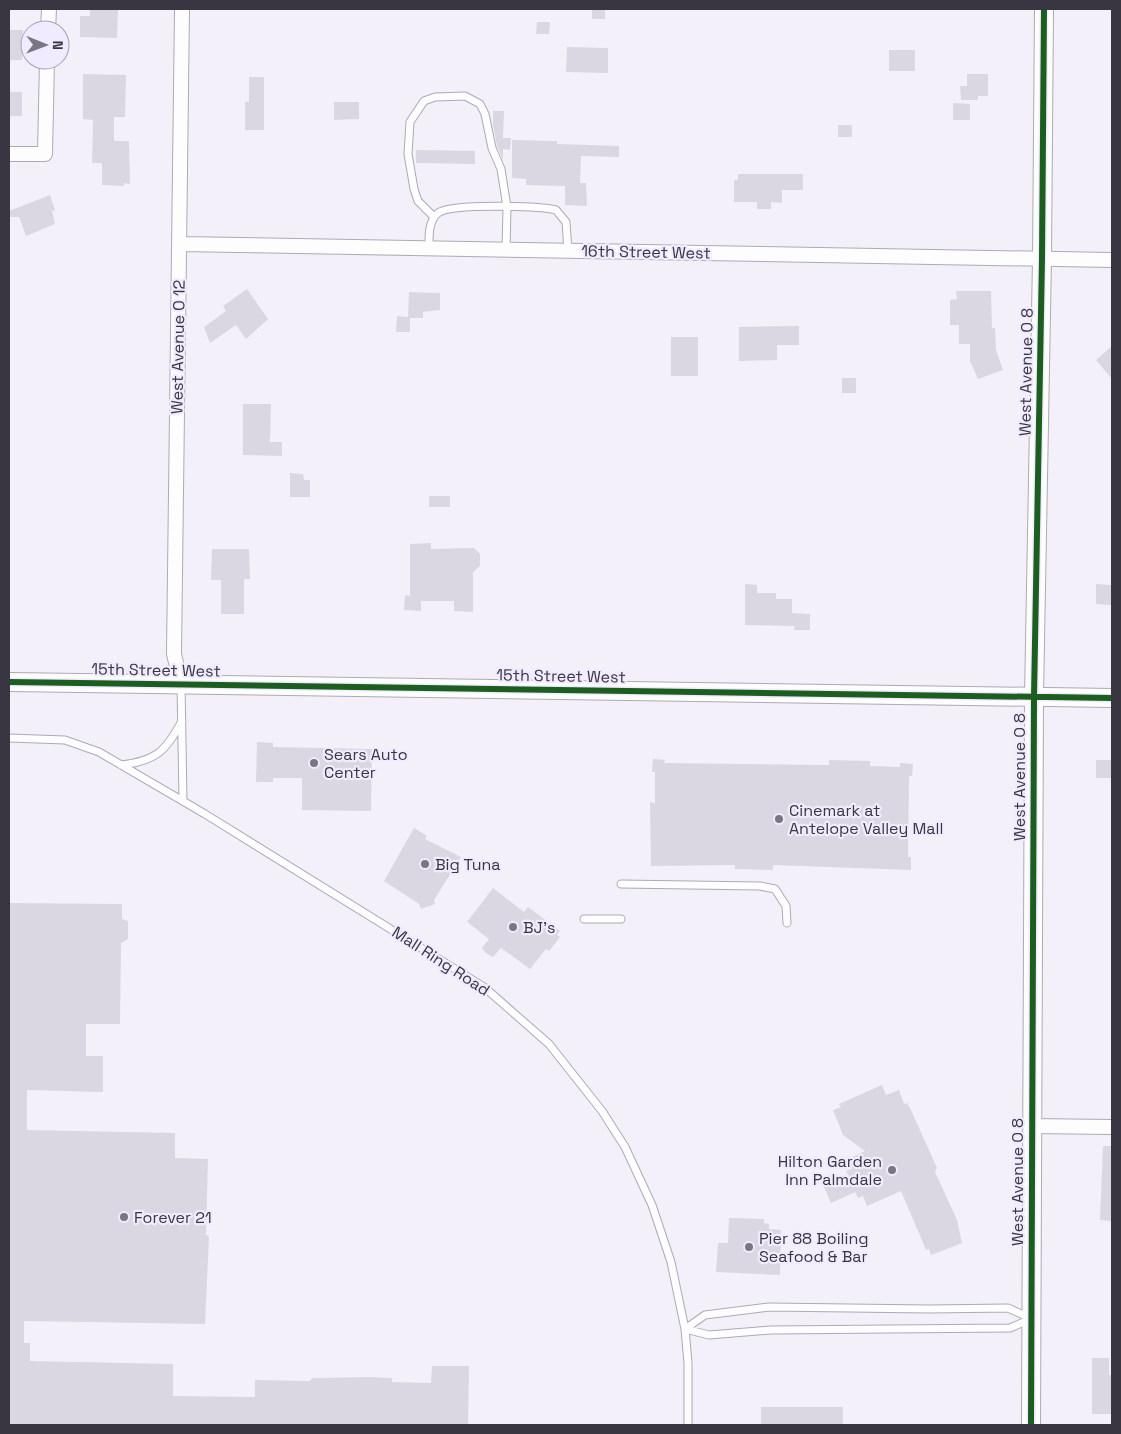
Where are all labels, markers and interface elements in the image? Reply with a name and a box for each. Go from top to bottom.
north arrow [20,20,70,70]
text: N [49,40,67,50]
street label: 16th Street West [581,240,711,264]
street label: West Avenue O 12 [166,280,190,414]
street label: West Avenue O 8 [1014,308,1038,436]
street label: 15th Street West [91,658,221,682]
street label: 15th Street West [496,664,626,688]
street label: West Avenue O 8 [1009,713,1030,841]
place label: Sears Auto Center [324,744,408,783]
marker: Sears Auto Center [308,757,320,769]
place label: Cinemark at Antelope Valley Mall [789,800,943,839]
marker: Cinemark at Antelope Valley Mall [773,813,785,825]
place label: Big Tuna [435,854,500,875]
marker: Big Tuna [419,858,431,870]
place label: BJ's [523,917,555,938]
marker: BJ's [507,921,519,933]
street label: Mall Ring Road [388,922,494,1000]
street label: West Avenue O 8 [1007,1118,1028,1246]
place label: Hilton Garden Inn Palmdale [778,1151,882,1190]
marker: Hilton Garden Inn Palmdale [886,1164,898,1176]
place label: Forever 21 [134,1207,212,1228]
marker: Forever 21 [118,1211,130,1223]
place label: Pier 88 Boiling Seafood & Bar [759,1228,869,1267]
marker: Pier 88 Boiling Seafood & Bar [743,1241,755,1253]

